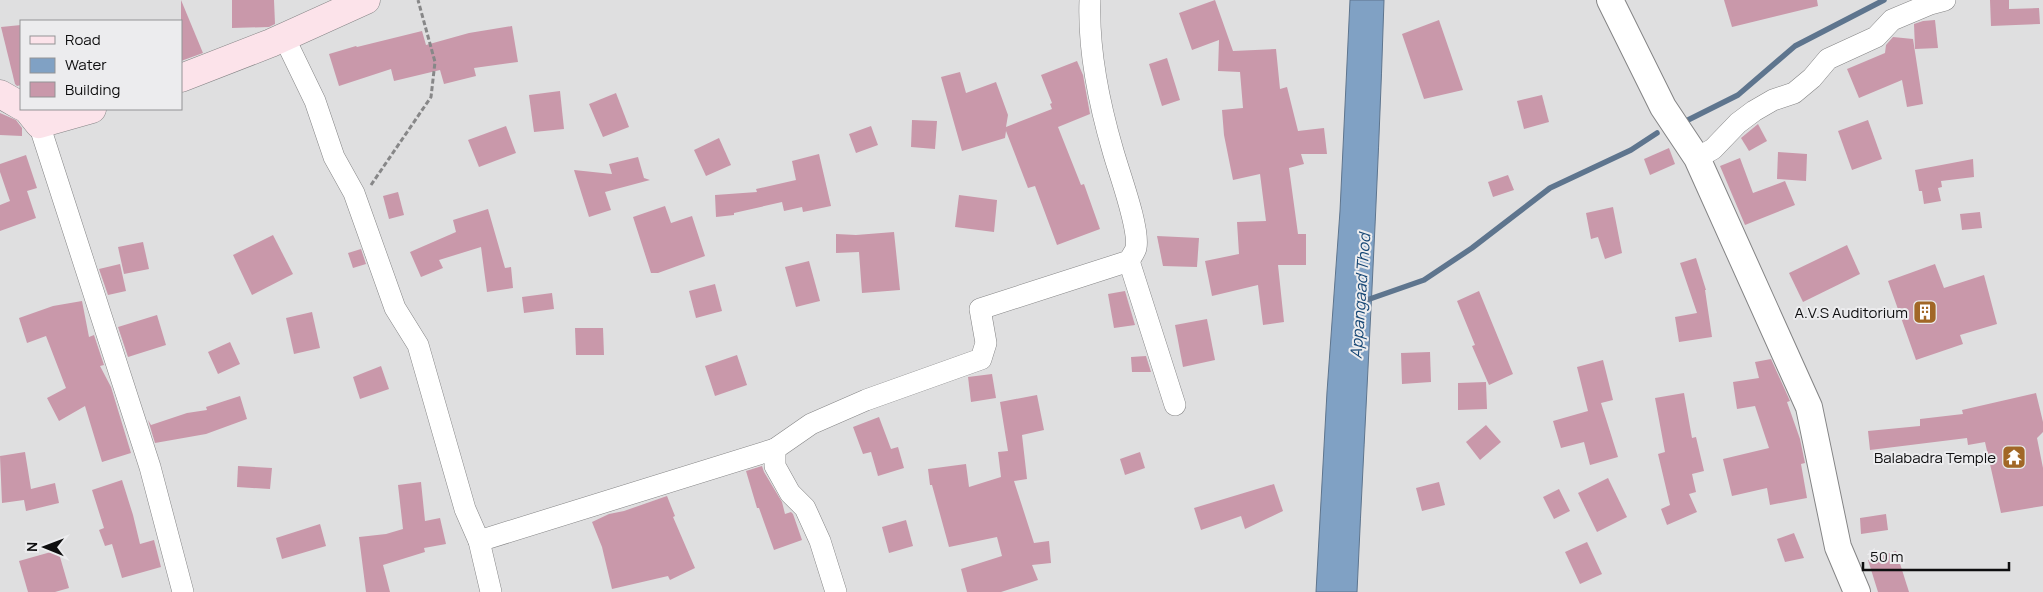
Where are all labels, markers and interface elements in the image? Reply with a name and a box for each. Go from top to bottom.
legend [20,20,182,110]
text: Road [65,29,101,50]
text: Water [65,54,107,75]
text: Building [65,79,120,100]
water label: Appangaad Thod [1345,230,1376,359]
building icon: A.V.S Auditorium [1912,299,1938,325]
place label: A.V.S Auditorium [1795,302,1908,323]
temple icon: Balabadra Temple [2001,444,2027,470]
place label: Balabadra Temple [1874,447,1996,468]
north arrow [20,522,70,572]
scale bar [1863,540,2009,572]
text: N [22,542,41,552]
text: 50 m [1870,546,1904,567]

